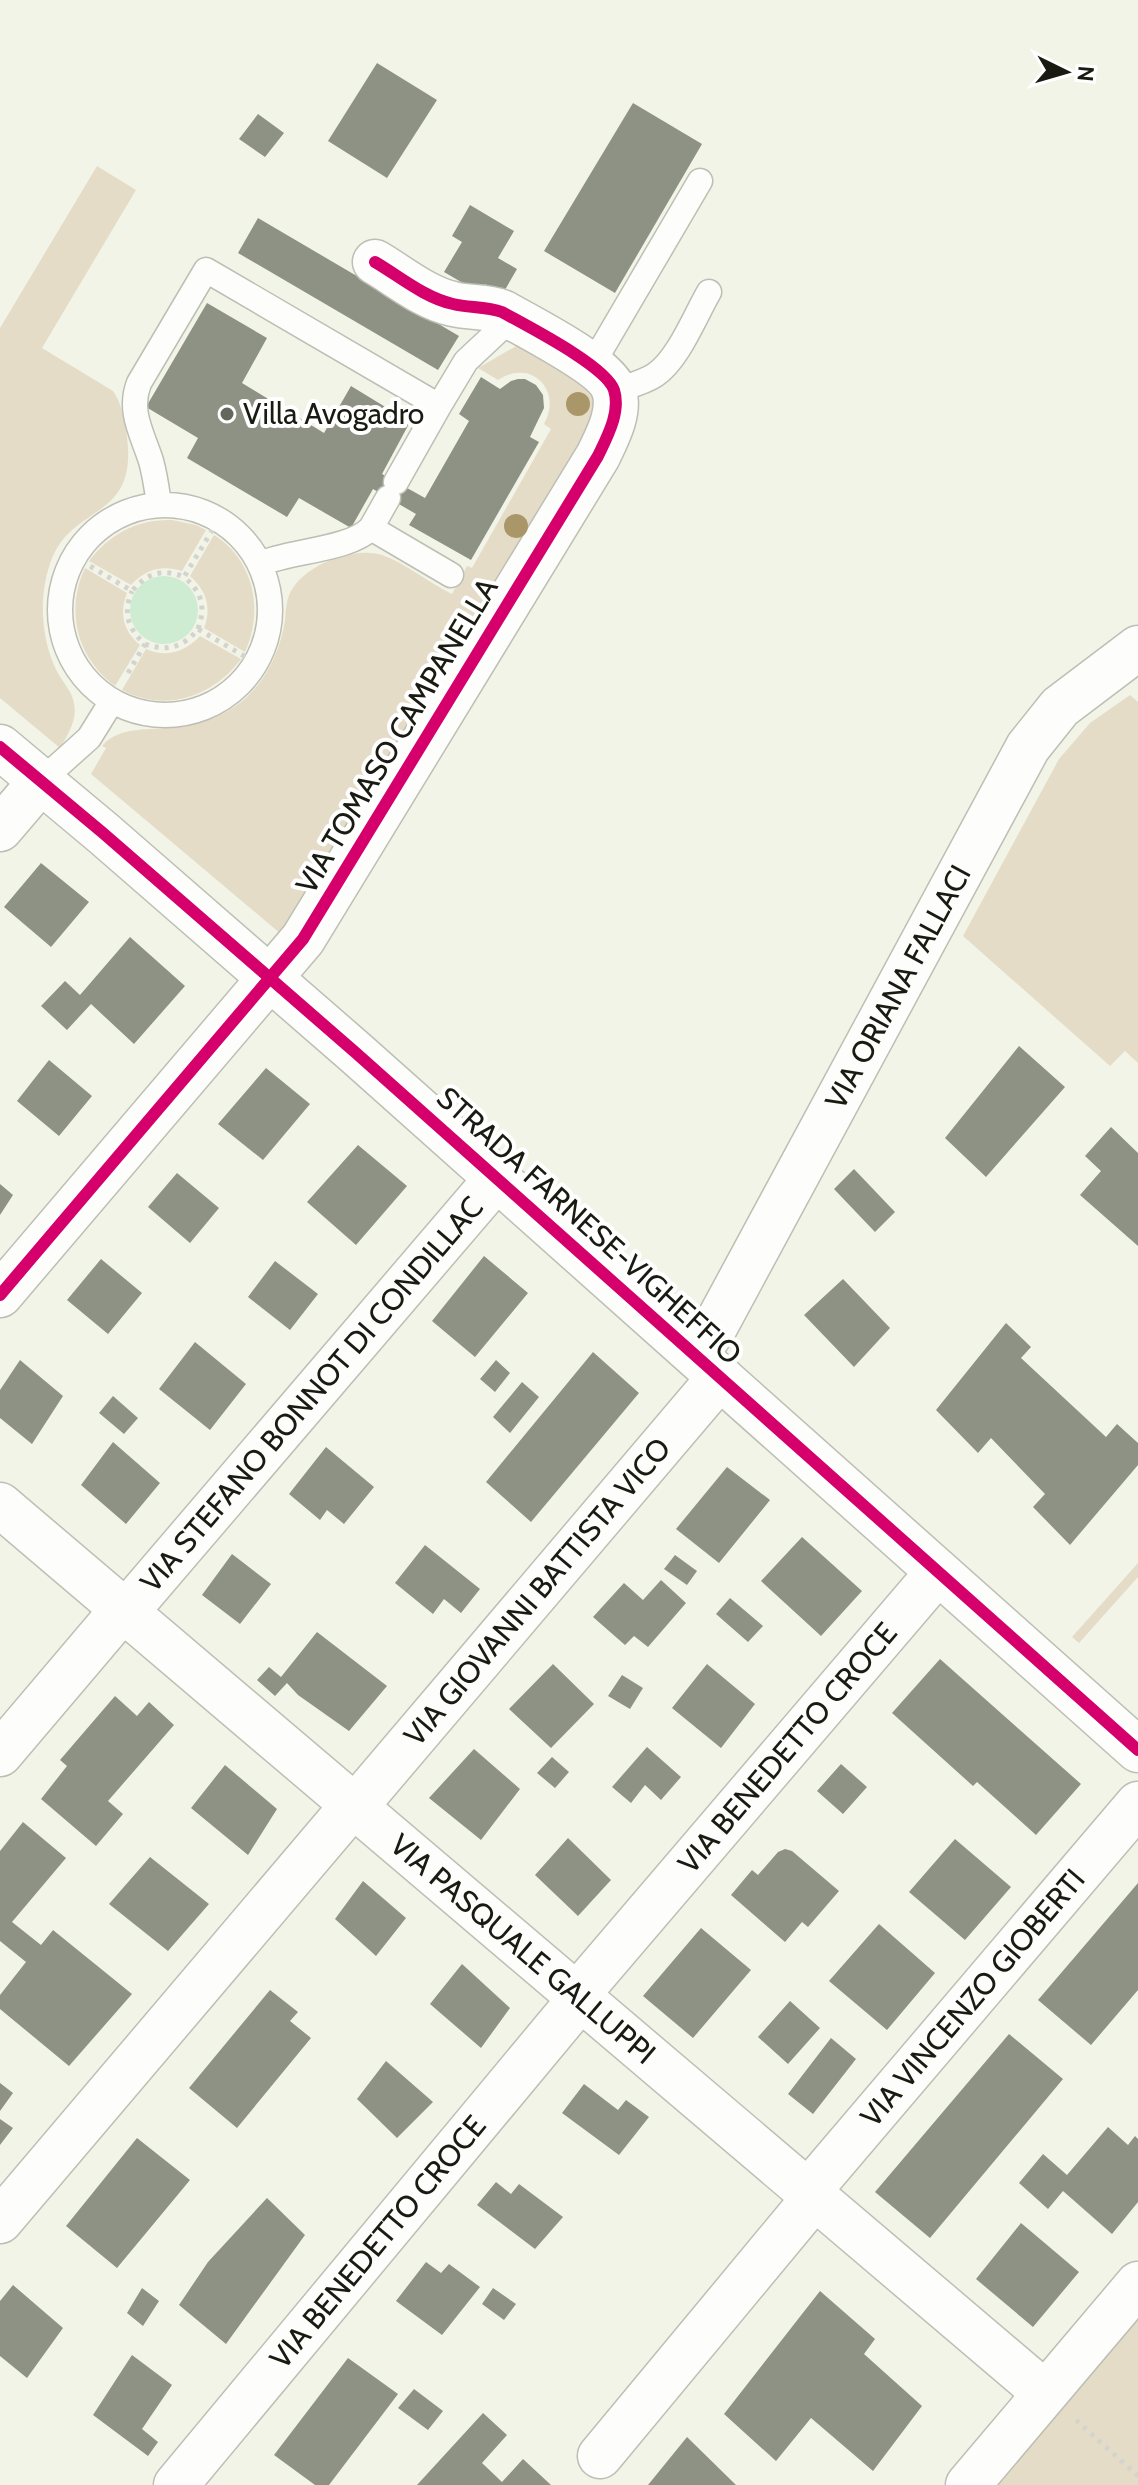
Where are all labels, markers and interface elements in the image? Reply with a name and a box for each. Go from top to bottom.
north arrow [1026,32,1106,112]
text: N [1071,65,1100,83]
place label: Villa Avogadro [243,395,424,432]
marker: Villa Avogadro [218,405,236,423]
street label: VIA TOMASO CAMPANELLA [288,571,506,900]
street label: VIA ORIANA FALLACI [817,858,979,1115]
street label: STRADA FARNESE-VIGHEFFIO [429,1079,749,1372]
street label: VIA STEFANO BONNOT DI CONDILLAC [132,1189,491,1599]
street label: VIA GIOVANNI BATTISTA VICO [396,1430,678,1753]
street label: VIA BENEDETTO CROCE [670,1615,905,1881]
street label: VIA PASQUALE GALLUPPI [383,1826,663,2072]
street label: VIA VINCENZO GIOBERTI [852,1861,1093,2134]
street label: VIA BENEDETTO CROCE [262,2108,493,2376]

